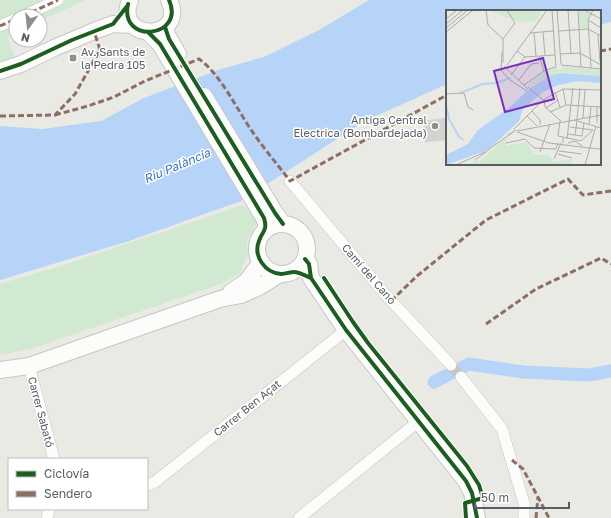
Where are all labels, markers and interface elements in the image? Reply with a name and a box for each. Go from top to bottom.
north arrow [8,8,48,48]
inset map [446,10,601,165]
text: N [20,31,31,46]
place label: Av. Sants de la Pedra 105 [81,45,145,71]
marker: Av. Sants de la Pedra 105 [68,53,78,63]
place label: Antiga Central Electrica (Bombardejada) [293,113,427,139]
marker: Antiga Central Electrica (Bombardejada) [430,121,440,131]
water label: Riu Palància [141,144,213,186]
street label: Camí del Cano [340,241,399,307]
street label: Carrer Sabató [26,375,57,449]
street label: Carrer Ben Açat [210,377,283,439]
legend [8,458,148,510]
text: Ciclovía [44,466,89,481]
scale bar [475,484,569,510]
text: Sendero [44,486,92,501]
text: 50 m [481,490,509,505]

